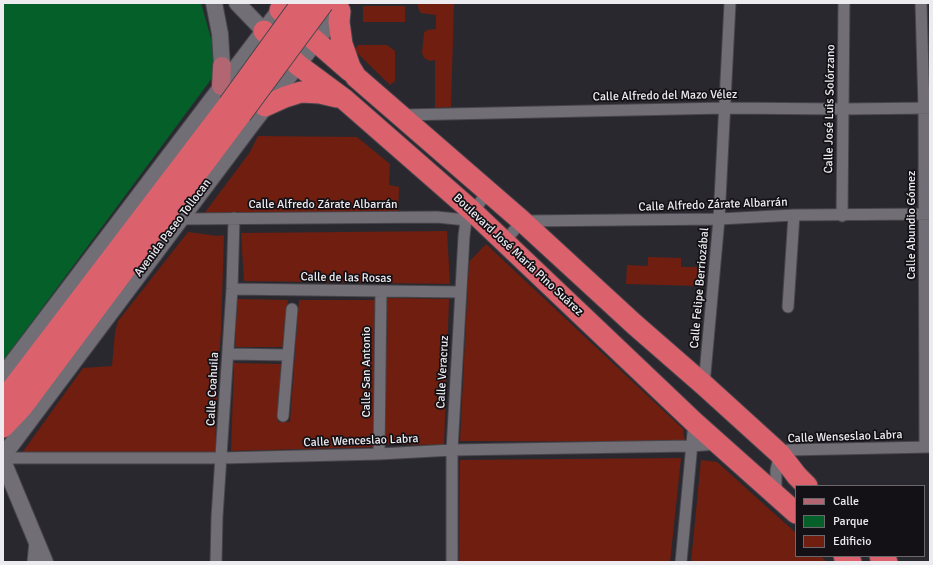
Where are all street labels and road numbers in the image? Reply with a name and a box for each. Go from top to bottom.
street label: Calle José Luis Solórzano [822,44,838,174]
street label: Calle Alfredo del Mazo Vélez [593,88,737,104]
street label: Calle Abundio Gómez [905,171,919,279]
street label: Avenida Paseo Tollocan [132,176,214,280]
street label: Boulevard José María Pino Suárez [450,191,586,319]
street label: Calle Alfredo Zárate Albarrán [638,195,788,215]
street label: Calle Alfredo Zárate Albarrán [248,198,398,212]
street label: Calle Felipe Berriozábal [688,227,712,349]
street label: Calle de las Rosas [300,270,392,286]
street label: Calle San Antonio [360,327,374,417]
street label: Calle Veracruz [434,335,452,409]
street label: Calle Coahuila [204,352,222,426]
street label: Calle Wenseslao Labra [787,428,903,446]
street label: Calle Wenceslao Labra [303,432,419,450]

